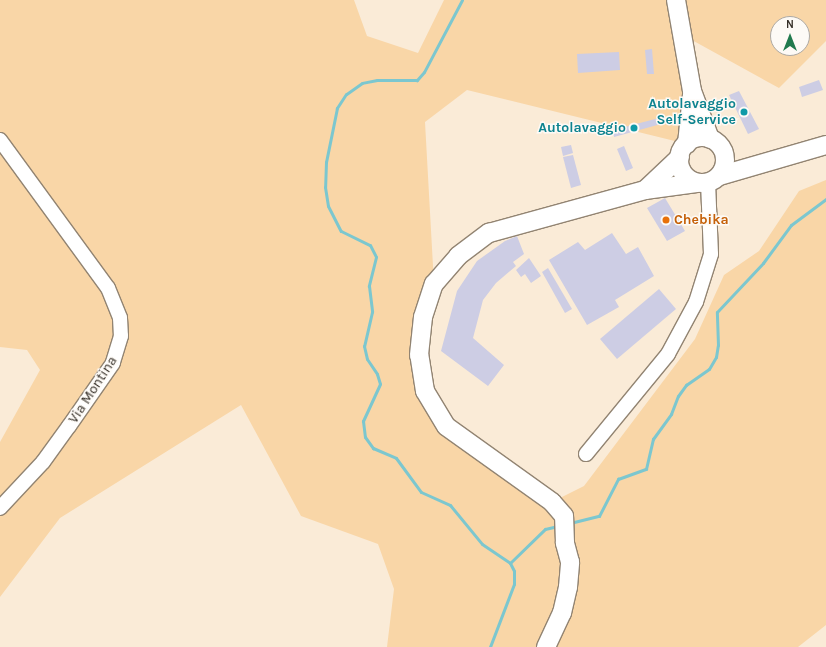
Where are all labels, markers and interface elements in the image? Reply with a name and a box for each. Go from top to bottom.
north arrow [770,16,810,56]
text: N [786,18,794,31]
place label: Autolavaggio Self-Service [648,96,736,128]
marker: Autolavaggio Self-Service [739,107,749,117]
place label: Autolavaggio [538,120,626,136]
marker: Autolavaggio [629,123,639,133]
place label: Chebika [674,212,729,228]
marker: Chebika [661,215,671,225]
street label: Via Montina [65,353,121,427]

